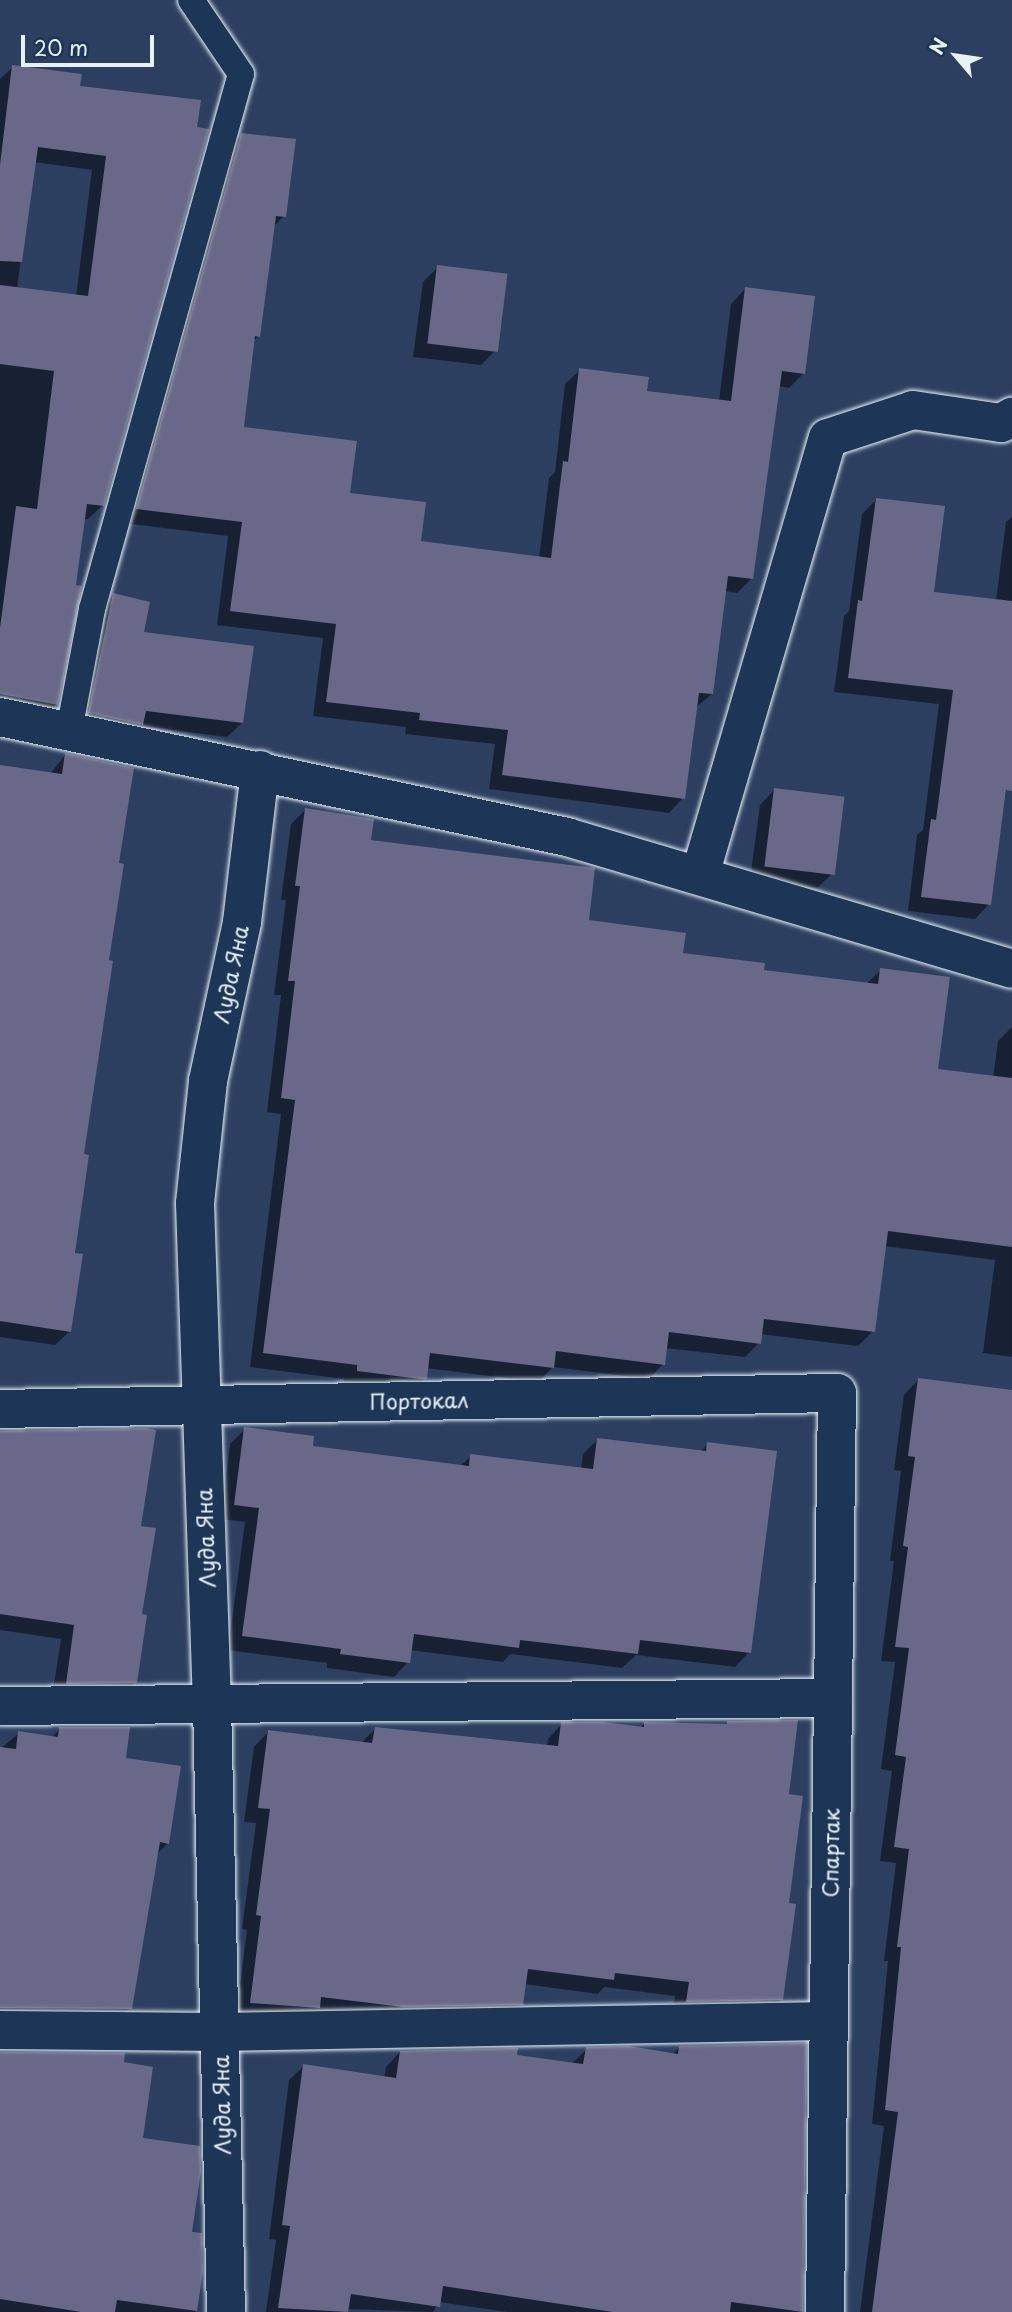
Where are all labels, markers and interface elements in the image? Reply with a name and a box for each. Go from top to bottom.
scale bar [24,21,158,65]
north arrow [921,21,991,91]
text: 20 m [34,31,88,63]
text: N [922,32,954,59]
street label: Луда Яна [207,922,253,1026]
street label: Портокал [369,1387,469,1413]
street label: Луда Яна [191,1487,219,1589]
street label: Спартак [817,1808,843,1898]
street label: Луда Яна [208,2055,234,2155]

